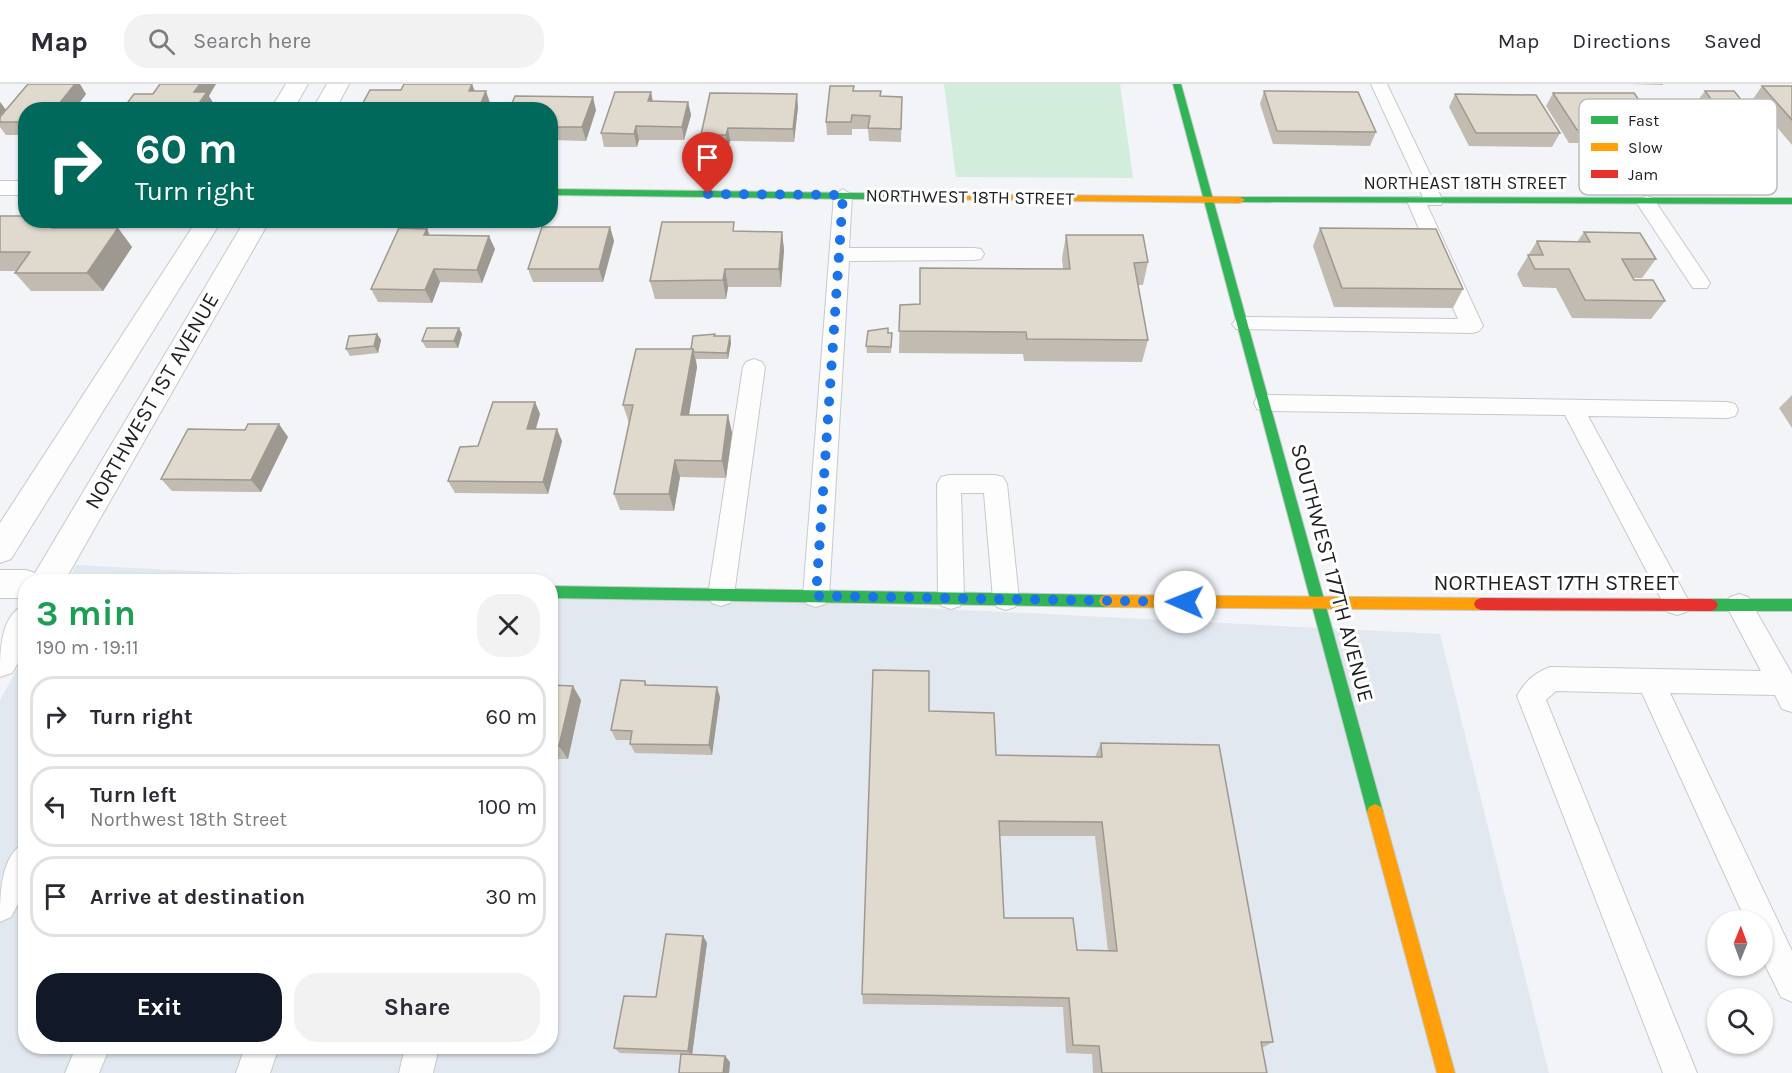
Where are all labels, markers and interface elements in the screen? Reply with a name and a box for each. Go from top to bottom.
search box [124,14,544,68]
text: Map [30,25,88,58]
icon: search [145,25,178,58]
text: Search here [193,28,311,54]
text: Map [1498,29,1539,53]
text: Directions [1572,29,1671,53]
text: Saved [1704,29,1762,53]
legend [1579,99,1777,195]
text: Fast [1628,111,1659,130]
text: 60 m [135,124,238,174]
icon: right [36,126,114,204]
pin [682,132,733,194]
text: Slow [1628,138,1663,157]
icon: arrive [691,141,724,174]
text: Jam [1628,165,1658,184]
street label: NORTHEAST 18TH STREET [1363,172,1567,194]
text: Turn right [135,175,255,207]
street label: NORTHWEST 18TH STREET [865,184,1075,210]
street label: NORTHWEST 1ST AVENUE [79,288,225,514]
street label: SOUTHWEST 177TH AVENUE [1285,441,1379,705]
position arrow [1153,570,1217,634]
street label: NORTHEAST 17TH STREET [1433,570,1679,596]
text: 3 min [36,592,136,634]
button: close [477,594,540,657]
text: 190 m · 19:11 [36,636,139,659]
icon: right [39,700,72,733]
text: Turn right [90,704,193,730]
text: 60 m [486,704,537,730]
text: Turn left [90,782,177,808]
icon: left [39,790,72,823]
text: 100 m [478,794,537,820]
text: Northwest 18th Street [90,808,287,831]
icon: arrive [39,880,72,913]
text: Arrive at destination [90,884,305,910]
text: 30 m [485,884,537,910]
north arrow [1707,910,1773,976]
map controls [1707,910,1773,1054]
button: Exit [36,973,282,1042]
button: Share [294,973,540,1042]
button: search [1707,988,1773,1054]

